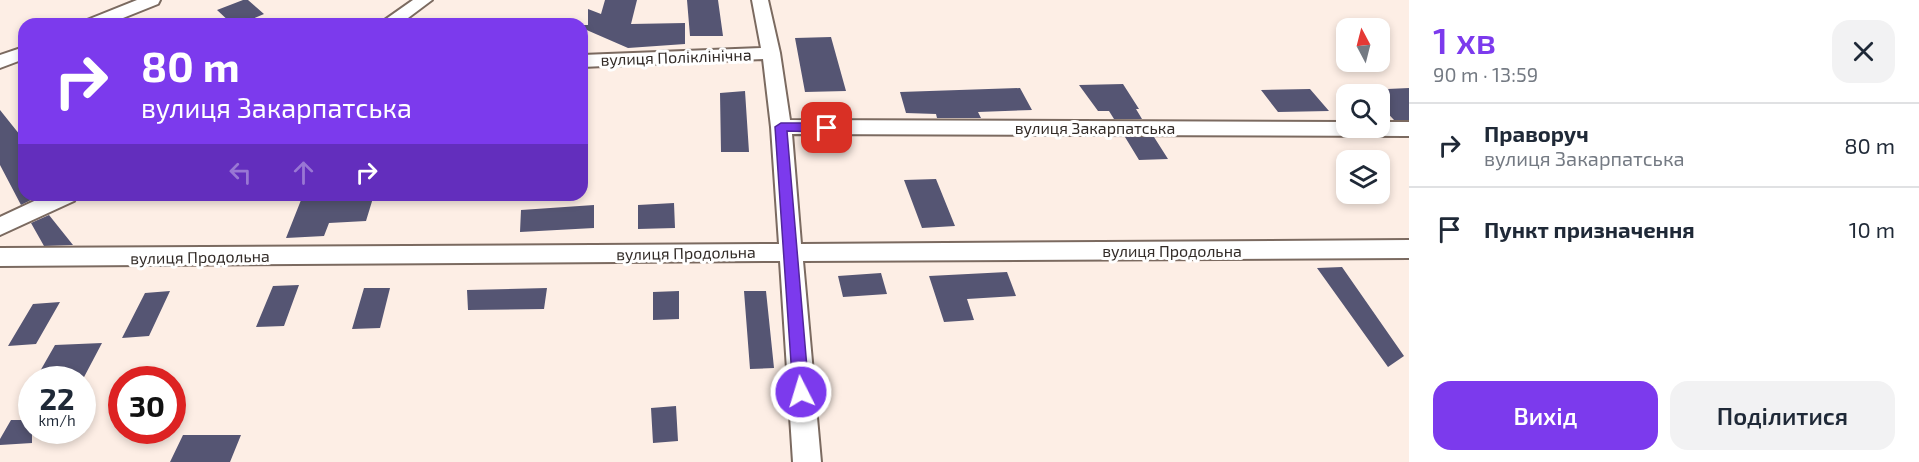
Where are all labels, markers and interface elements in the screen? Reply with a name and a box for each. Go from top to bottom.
north arrow [1336,18,1390,72]
map controls [1336,18,1390,204]
text: 1 хв [1433,18,1496,61]
button: close [1832,20,1895,83]
text: 80 m [141,40,240,90]
icon: right [42,42,120,120]
street label: вулиця Поліклінічна [600,44,752,70]
text: 90 m · 13:59 [1433,62,1538,86]
button: search [1336,84,1390,138]
text: вулиця Закарпатська [141,91,412,123]
pin [801,102,852,153]
icon: arrive [810,111,843,144]
street label: вулиця Закарпатська [1015,118,1175,138]
text: Праворуч [1484,120,1589,146]
icon: right [1433,129,1466,162]
text: 80 m [1844,132,1895,158]
text: вулиця Закарпатська [1484,146,1685,170]
button: layers [1336,150,1390,204]
icon: left [224,156,257,189]
icon: ahead [287,156,320,189]
icon: right [350,156,383,189]
icon: arrive [1433,213,1466,246]
text: Пункт призначення [1484,216,1695,242]
text: 10 m [1849,216,1895,242]
street label: вулиця Продольна [1102,241,1242,261]
street label: вулиця Продольна [616,242,756,264]
street label: вулиця Продольна [130,246,270,268]
position arrow [769,360,833,424]
speed limit sign: 30 [108,366,186,444]
text: 22 [40,380,74,416]
button: Вихід [1433,381,1658,450]
button: Поділитися [1670,381,1895,450]
text: km/h [38,411,76,429]

